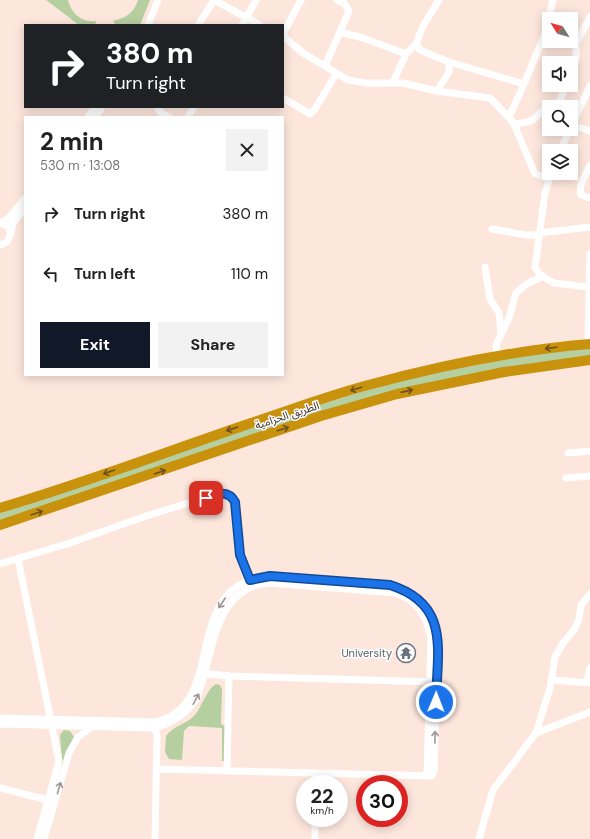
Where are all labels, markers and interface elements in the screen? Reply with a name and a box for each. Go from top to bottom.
north arrow [542,12,578,48]
map controls [542,12,578,180]
text: 380 m [106,35,193,72]
icon: right [40,40,92,92]
button: sound [542,56,578,92]
text: Turn right [106,71,186,95]
button: search [542,100,578,136]
text: 2 min [40,126,103,157]
button: close [226,129,268,171]
button: layers [542,144,578,180]
text: 530 m · 13:08 [40,157,120,174]
icon: right [40,203,62,225]
text: Turn right [74,204,145,224]
text: 380 m [222,204,268,224]
icon: left [40,263,62,285]
text: Turn left [74,264,135,284]
text: 110 m [231,264,268,284]
button: Exit [40,322,150,368]
button: Share [158,322,268,368]
one-way arrow [545,345,558,352]
one-way arrow [349,386,362,393]
one-way arrow [401,387,414,395]
street label: الطريق الحزامية [253,398,321,432]
one-way arrow [276,425,289,432]
one-way arrow [226,426,238,434]
one-way arrow [154,467,166,475]
one-way arrow [103,469,116,476]
pin [189,481,223,515]
icon: arrive [195,487,217,509]
one-way arrow [31,509,44,516]
one-way arrow [218,597,226,608]
temple icon: University [395,642,417,664]
place label: University [341,646,392,660]
position arrow [415,681,457,723]
one-way arrow [193,693,200,705]
one-way arrow [431,731,439,744]
speed limit sign: 30 [356,775,408,827]
one-way arrow [56,782,63,795]
text: 22 [310,783,334,809]
text: km/h [310,804,334,817]

